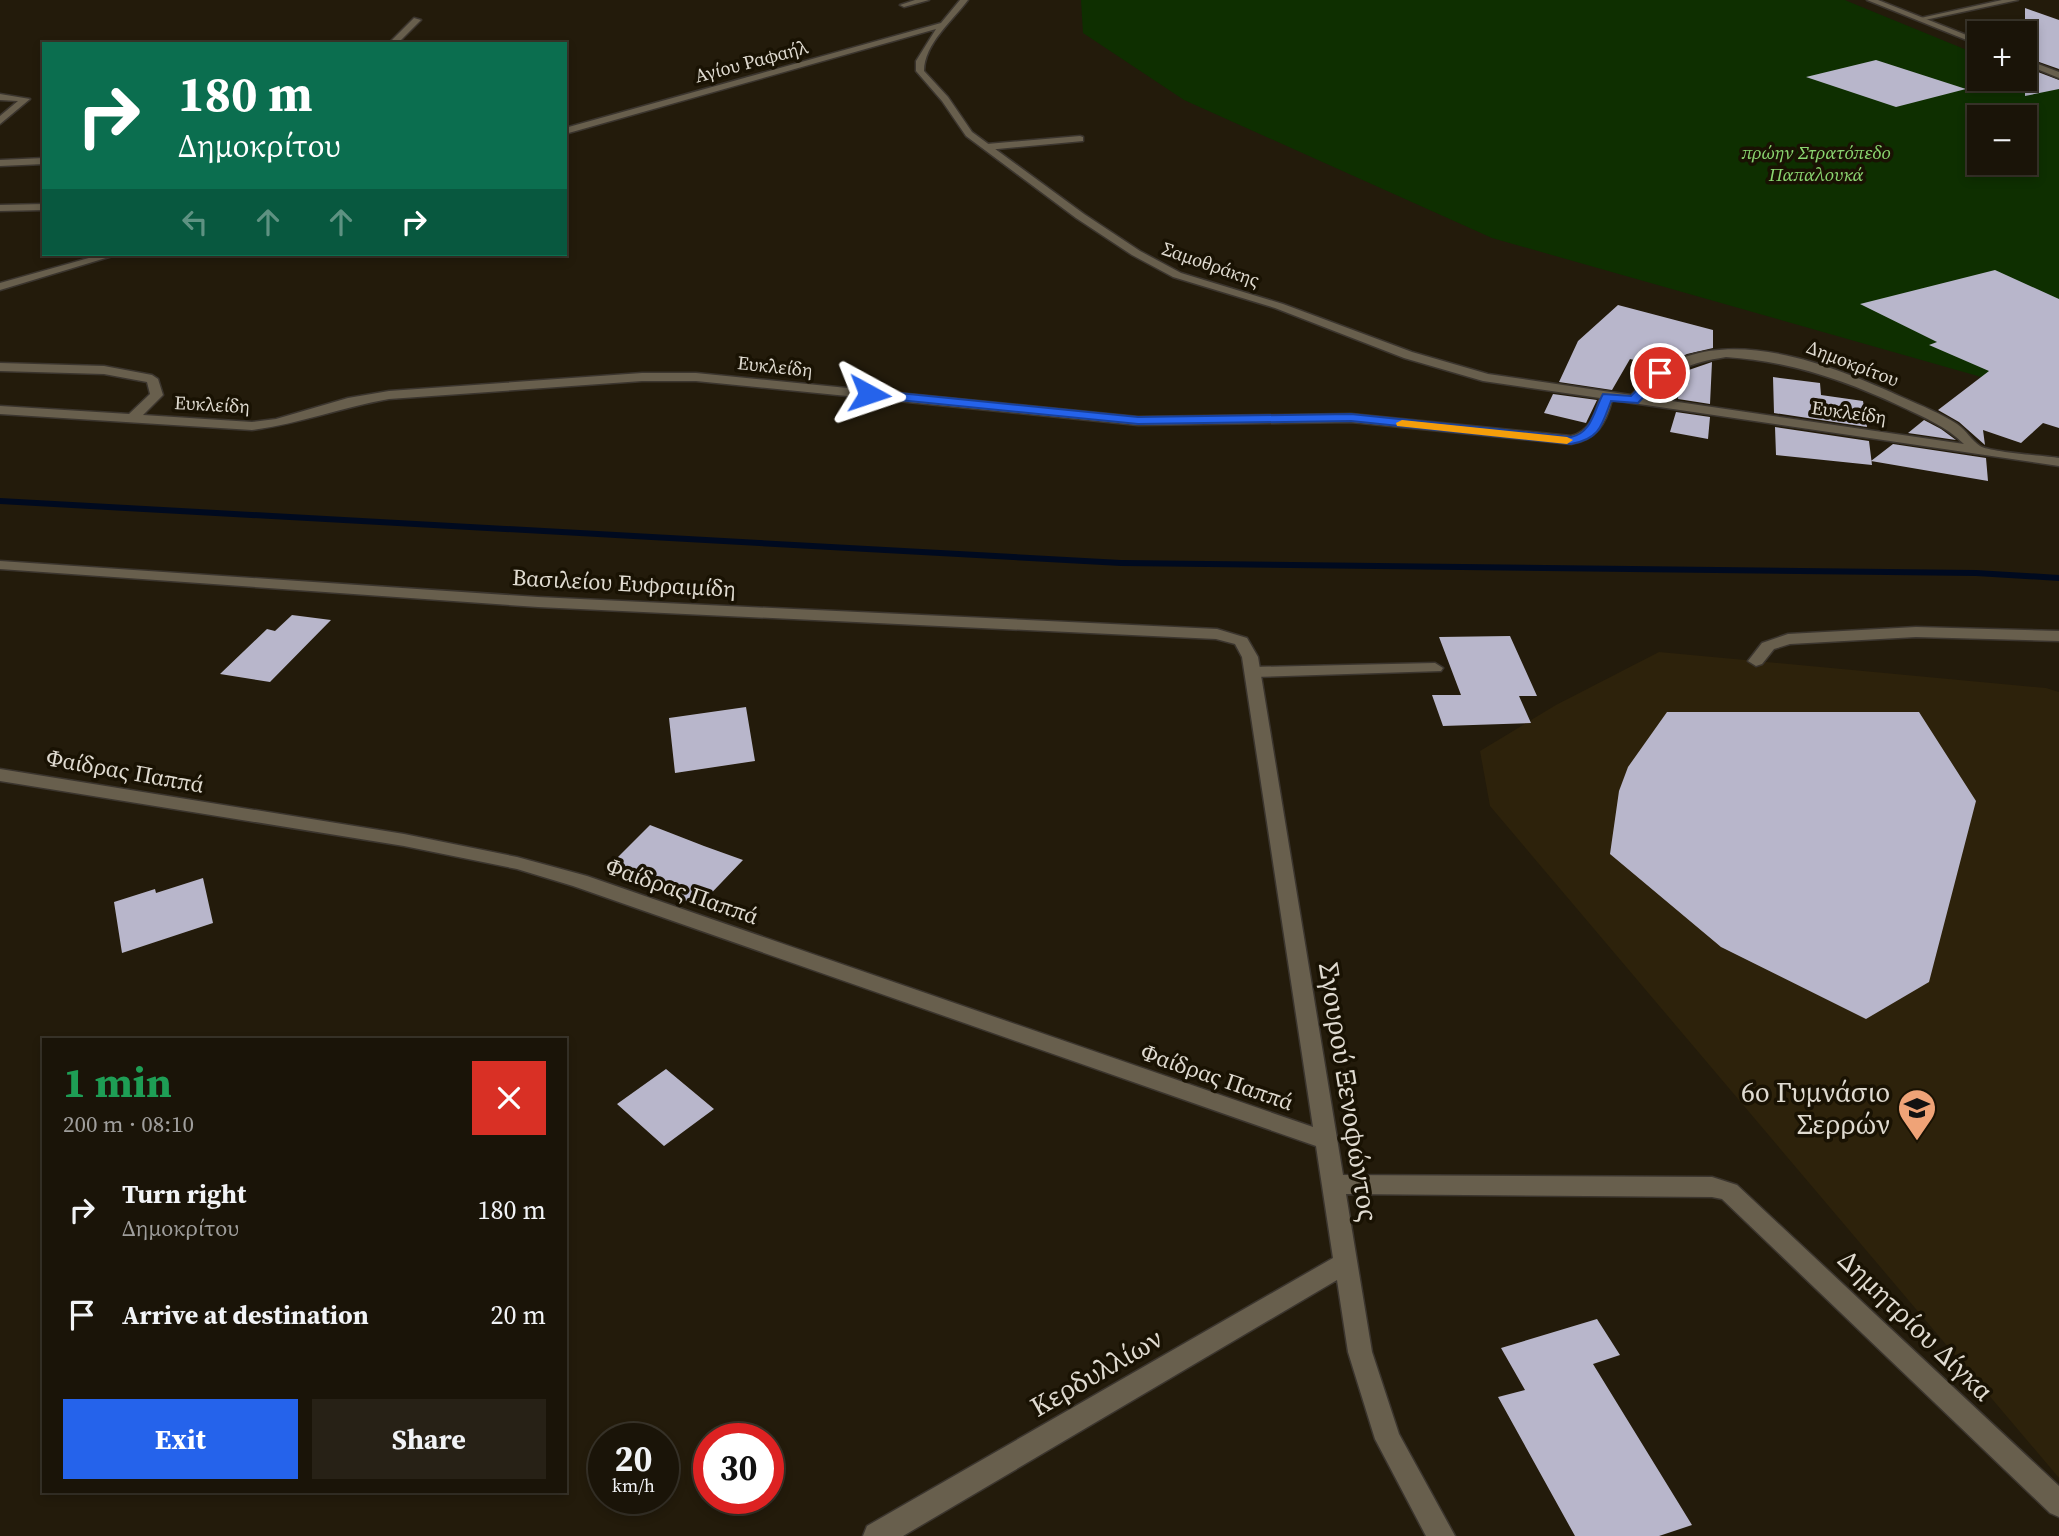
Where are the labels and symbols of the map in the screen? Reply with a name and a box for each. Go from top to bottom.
street label: Αγίου Ραφαήλ [692,33,811,89]
park label: πρώην Στρατόπεδο Παπαλουκά [1741,139,1891,187]
street label: Σαμοθράκης [1159,235,1263,293]
street label: Δημοκρίτου [1803,334,1903,392]
pin [1630,343,1690,403]
street label: Ευκλείδη [736,349,814,383]
position arrow [832,357,906,431]
street label: Ευκλείδη [174,389,250,419]
street label: Ευκλείδη [1810,394,1888,430]
street label: Βασιλείου Ευφραιμίδη [511,561,737,605]
street label: Φαίδρας Παππά [44,741,207,801]
street label: Φαίδρας Παππά [601,850,763,932]
street label: Σγουρού Ξενοφώντος [1310,960,1388,1224]
street label: Φαίδρας Παππά [1136,1036,1298,1118]
place label: 6ο Γυμνάσιο Σερρών [1741,1073,1890,1143]
school or university icon: 6ο Γυμνάσιο Σερρών [1896,1087,1938,1142]
street label: Δημητρίου Δίγκα [1830,1241,2002,1409]
street label: Κερδυλλίων [1023,1319,1169,1425]
speed limit sign: 30 [693,1423,784,1514]

